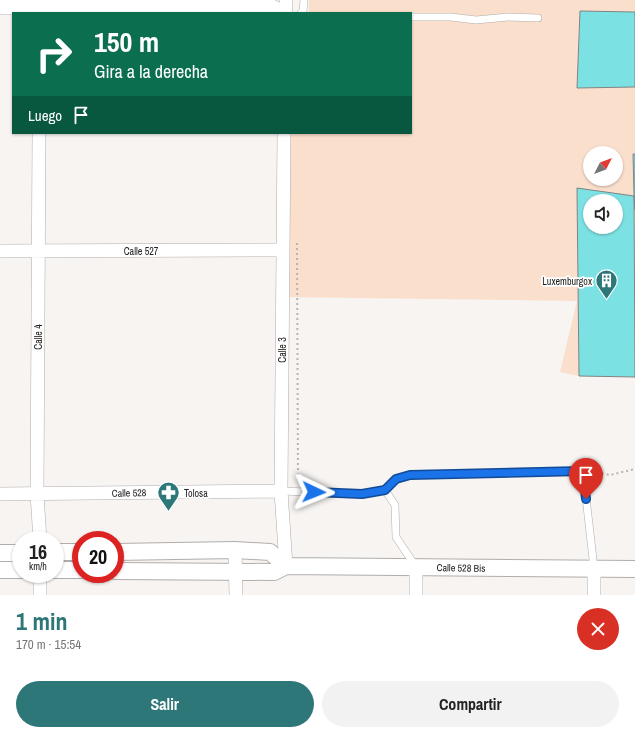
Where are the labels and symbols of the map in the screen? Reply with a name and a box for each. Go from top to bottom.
north arrow [583,146,623,186]
street label: Calle 527 [124,245,159,258]
building icon: Luxemburgox [594,268,620,301]
place label: Luxemburgox [542,275,593,288]
street label: Calle 4 [32,324,45,350]
street label: Calle 3 [276,337,289,363]
pin [569,458,603,499]
position arrow [293,471,335,513]
pharmacy icon: Tolosa [155,480,181,513]
street label: Calle 528 [112,486,147,500]
place label: Tolosa [184,487,208,500]
speed limit sign: 20 [72,531,124,583]
street label: Calle 528 Bis [436,561,486,575]

